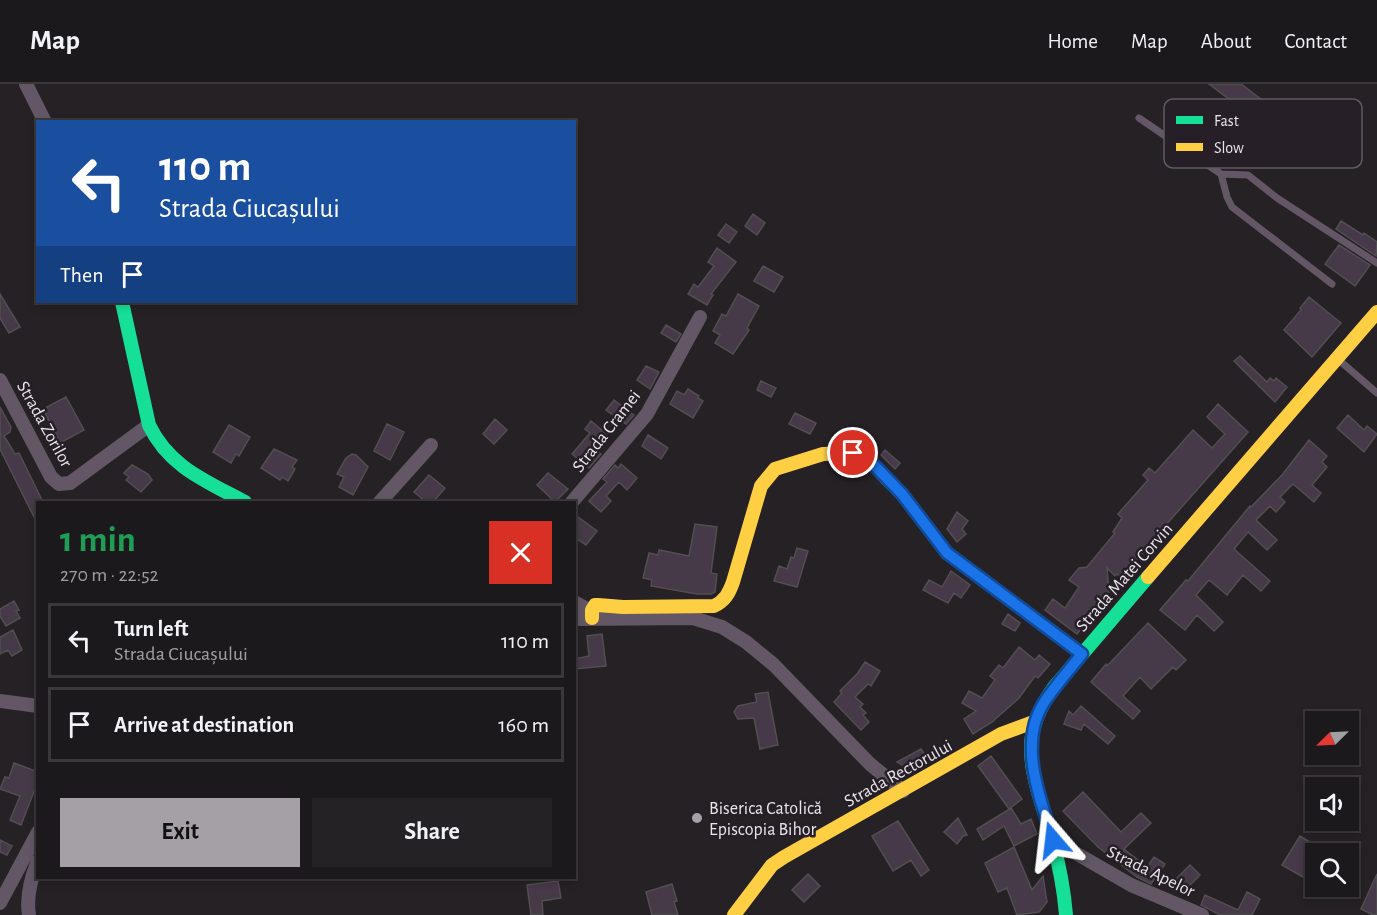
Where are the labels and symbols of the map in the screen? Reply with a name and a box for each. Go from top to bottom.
legend [1164,99,1362,168]
text: Fast [1214,113,1239,129]
text: Slow [1214,140,1244,156]
street label: Strada Zorilor [13,378,75,471]
street label: Strada Cramei [569,387,644,476]
pin [827,427,878,478]
street label: Strada Matei Corvin [1073,520,1177,635]
north arrow [1305,711,1359,765]
street label: Strada Rectorului [841,737,956,811]
place label: Biserica Catolică Episcopia Bihor [709,800,822,839]
position arrow [1021,808,1085,872]
marker: Biserica Catolică Episcopia Bihor [690,811,704,825]
street label: Strada Apelor [1104,843,1197,901]

